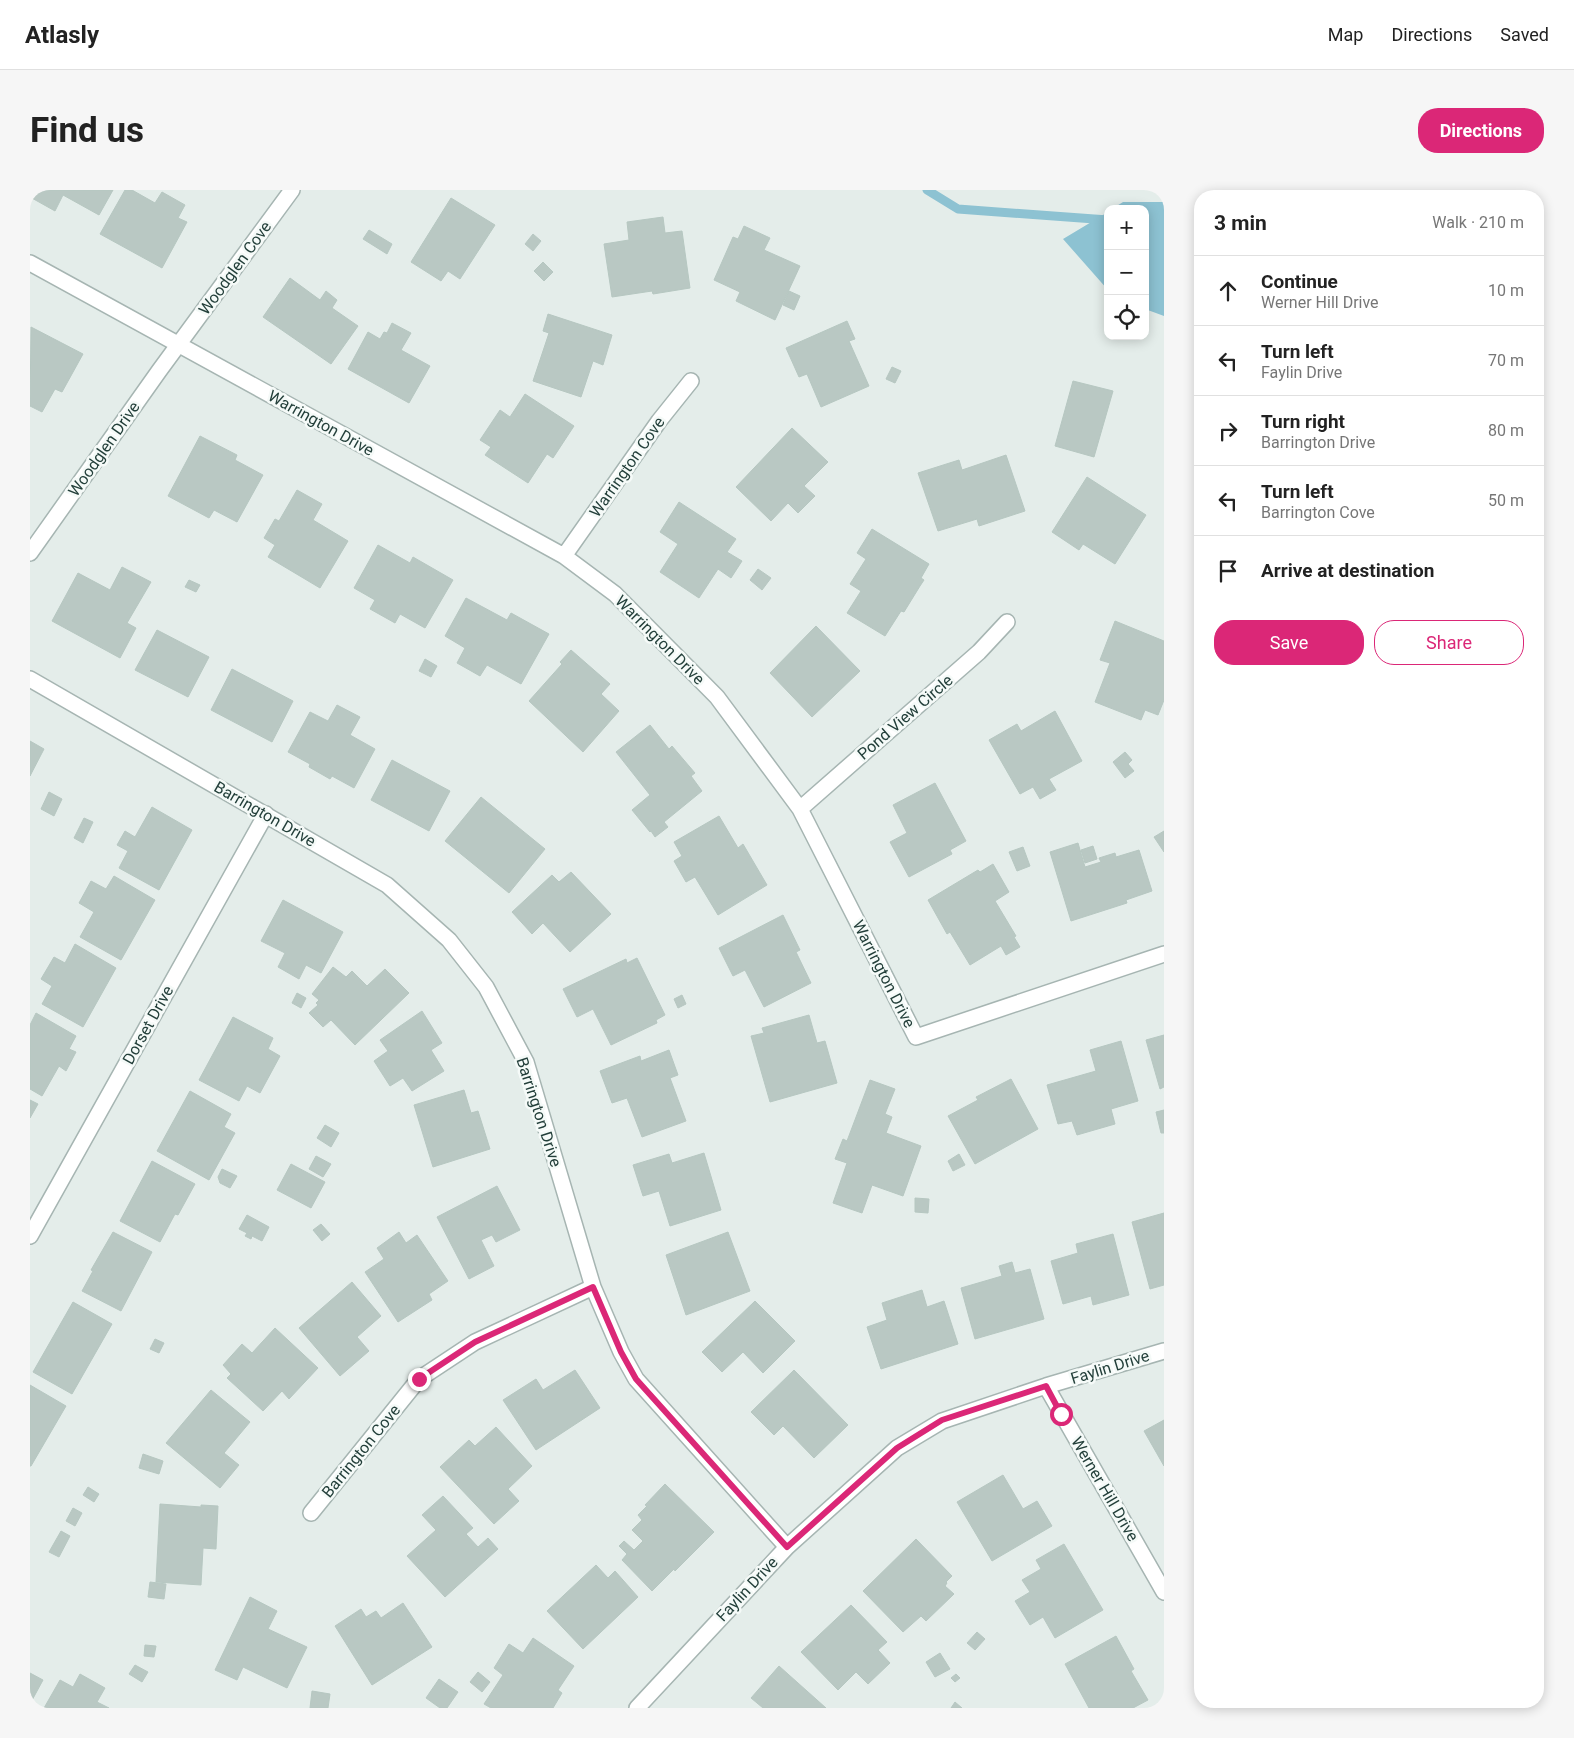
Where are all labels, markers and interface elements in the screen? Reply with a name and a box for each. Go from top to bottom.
text: Atlasly [25,21,99,49]
text: Map [1328,24,1363,45]
text: Directions [1391,24,1472,45]
text: Saved [1500,24,1549,45]
button: Directions [1418,108,1544,153]
text: Find us [30,110,144,151]
map controls [1104,205,1149,340]
button: + [1104,205,1149,250]
text: 3 min [1214,211,1267,235]
text: Walk · 210 m [1432,213,1524,232]
street label: Woodglen Cove [195,218,275,318]
button: − [1104,250,1149,295]
text: Continue [1261,270,1338,293]
icon: ahead [1214,277,1242,305]
text: 10 m [1488,281,1524,300]
text: Werner Hill Drive [1261,293,1379,312]
button: locate [1104,295,1149,340]
text: Turn left [1261,340,1334,363]
icon: left [1214,347,1242,375]
text: 70 m [1488,351,1524,370]
text: Faylin Drive [1261,363,1342,382]
street label: Warrington Drive [265,386,377,460]
street label: Woodglen Drive [64,398,144,500]
text: Turn right [1261,410,1345,433]
street label: Warrington Cove [585,413,669,521]
icon: right [1214,417,1242,445]
text: 80 m [1488,421,1524,440]
text: Barrington Drive [1261,433,1375,452]
text: Turn left [1261,480,1334,503]
icon: left [1214,487,1242,515]
text: 50 m [1488,491,1524,510]
text: Barrington Cove [1261,503,1375,522]
icon: arrive [1214,557,1242,585]
text: Arrive at destination [1261,559,1434,582]
street label: Warrington Drive [612,592,708,688]
button: Save [1214,620,1364,665]
button: Share [1374,620,1524,665]
street label: Pond View Circle [854,671,956,763]
street label: Barrington Drive [211,777,319,851]
street label: Warrington Drive [849,917,919,1031]
street label: Dorset Drive [119,982,177,1068]
street label: Barrington Drive [512,1055,566,1169]
street label: Faylin Drive [1068,1346,1152,1388]
route end [408,1368,431,1391]
street label: Barrington Cove [318,1401,404,1501]
route start [1050,1403,1073,1426]
street label: Werner Hill Drive [1067,1433,1143,1545]
street label: Faylin Drive [712,1553,782,1625]

